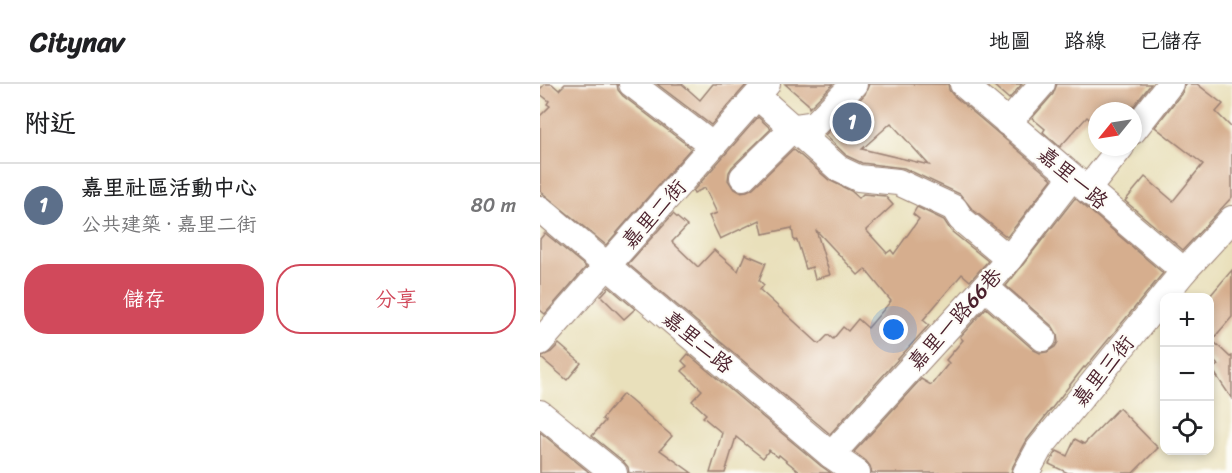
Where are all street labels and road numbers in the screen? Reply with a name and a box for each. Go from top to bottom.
street label: 嘉里一路 [1029,136,1117,220]
street label: 嘉里二街 [612,170,696,258]
street label: 嘉里一路66巷 [898,258,1012,380]
street label: 嘉里二路 [654,300,742,384]
street label: 嘉里三街 [1062,326,1144,416]

